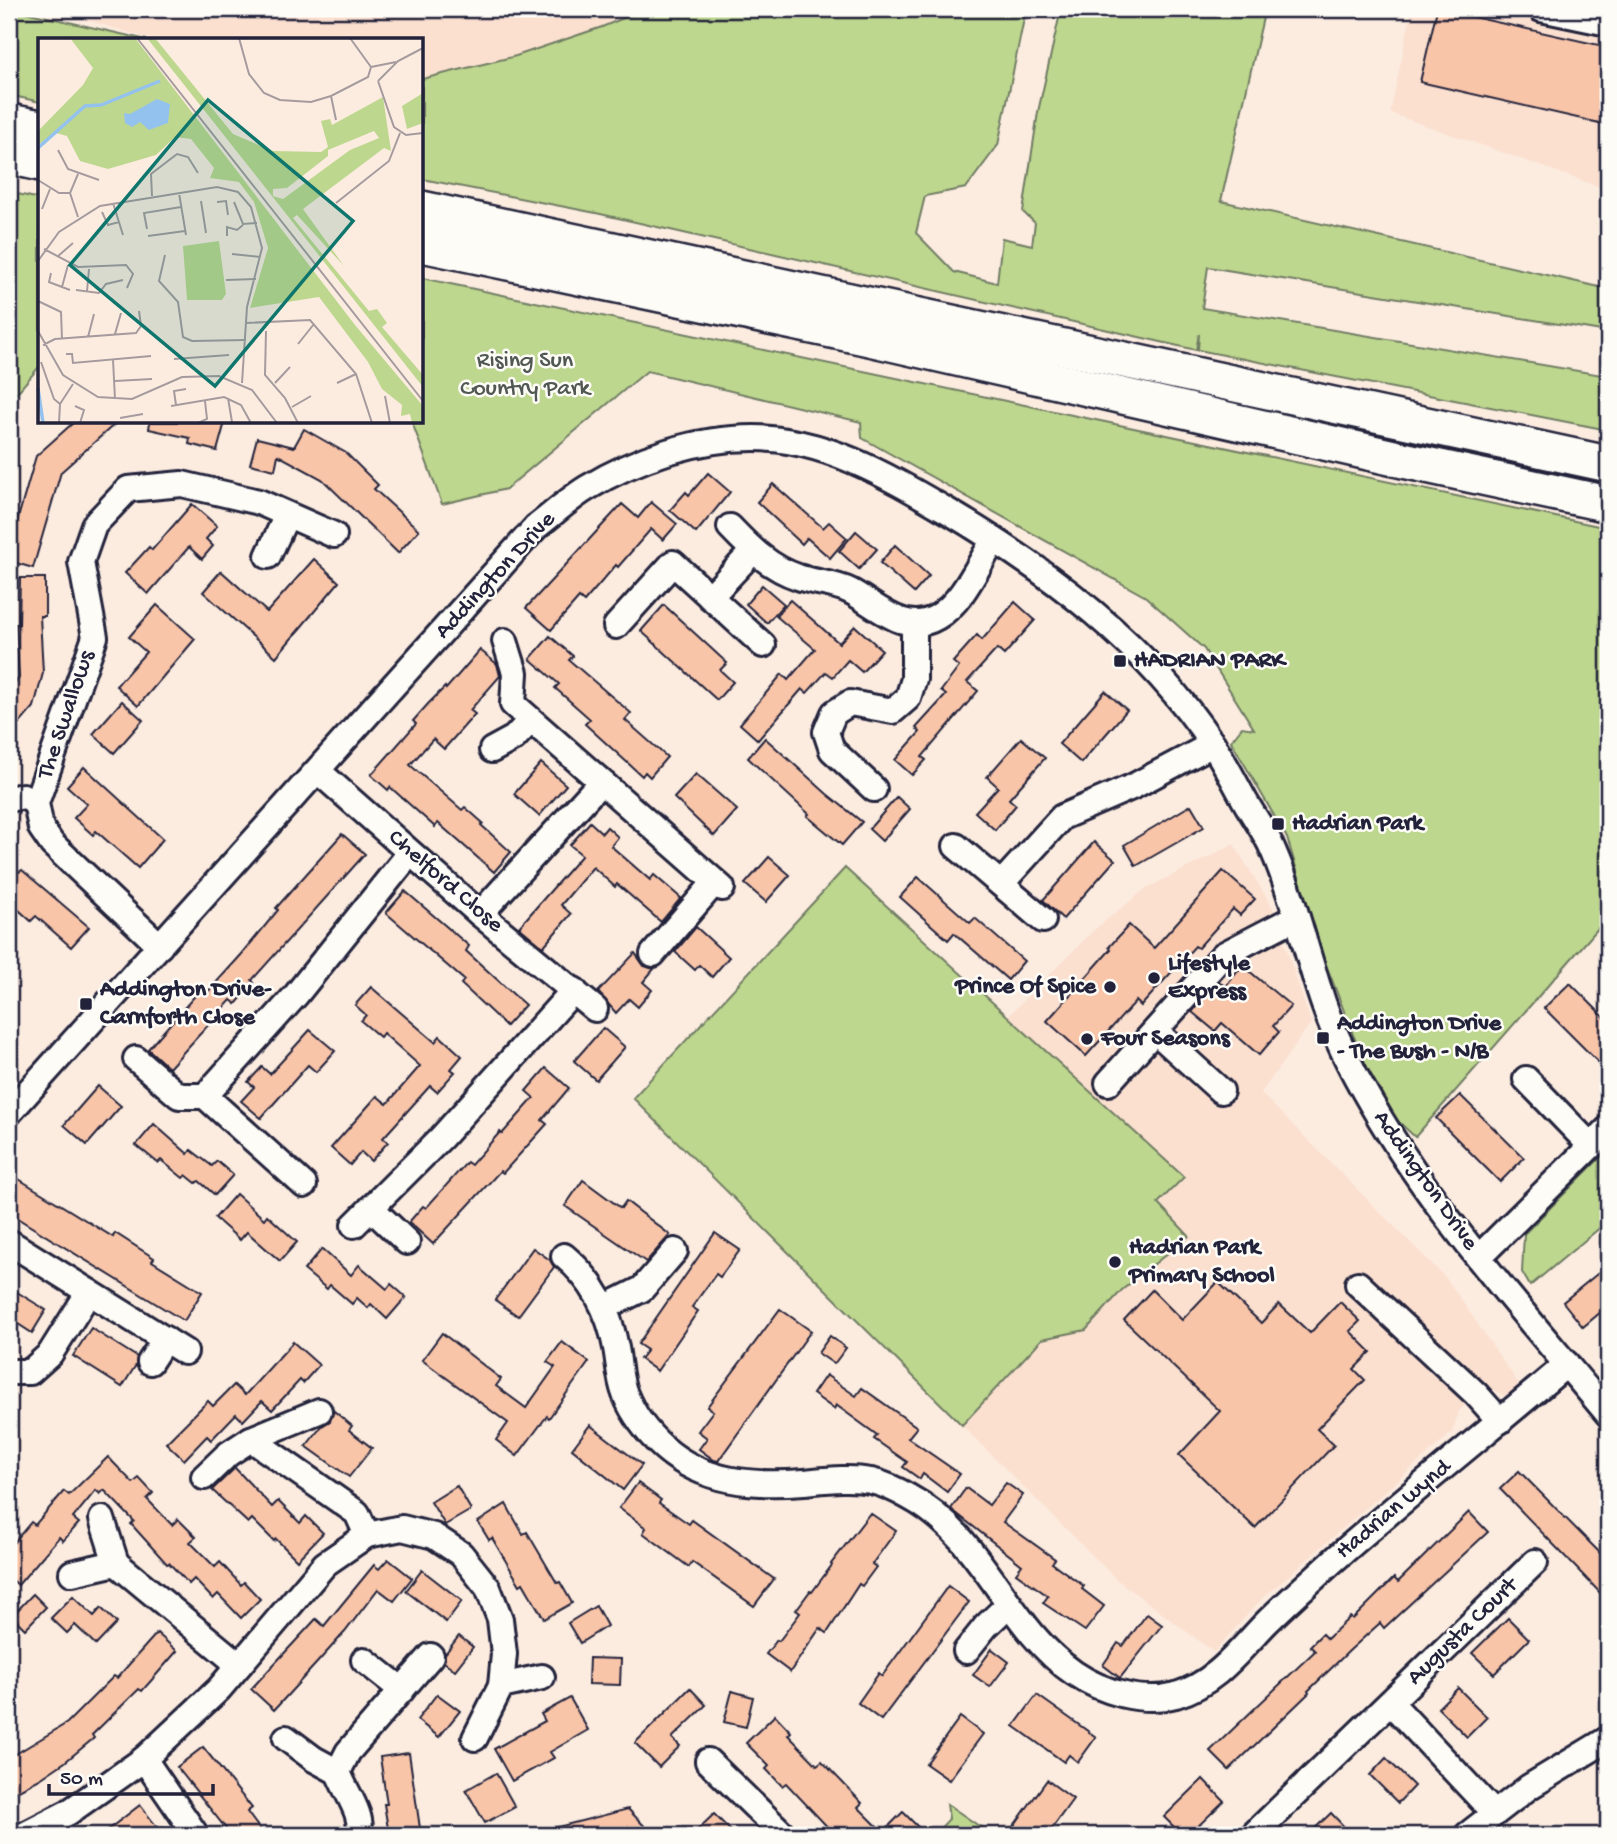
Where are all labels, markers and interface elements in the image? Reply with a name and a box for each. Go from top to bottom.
inset map [38,38,424,424]
park label: Rising Sun Country Park [460,347,592,404]
street label: Addington Drive [429,506,563,646]
street label: The Swallows [31,646,103,785]
place label: HADRIAN PARK [1134,647,1287,676]
marker: HADRIAN PARK [1112,653,1128,669]
place label: Hadrian Park [1292,810,1426,839]
marker: Hadrian Park [1270,816,1286,832]
street label: Chelford Close [381,824,509,940]
place label: Lifestyle Express [1168,950,1251,1007]
marker: Lifestyle Express [1146,970,1162,986]
place label: Prince Of Spice [953,973,1098,1002]
place label: Addington Drive- Carnforth Close [99,976,272,1033]
marker: Prince Of Spice [1102,979,1118,995]
marker: Addington Drive- Carnforth Close [78,996,94,1012]
place label: Addington Drive - The Bush - N/B [1336,1010,1503,1067]
place label: Four Seasons [1100,1025,1231,1054]
marker: Addington Drive - The Bush - N/B [1315,1030,1331,1046]
marker: Four Seasons [1079,1031,1095,1047]
street label: Addington Drive [1366,1105,1484,1257]
place label: Hadrian Park Primary School [1127,1234,1275,1291]
marker: Hadrian Park Primary School [1107,1254,1123,1270]
street label: Hadrian wynd [1331,1452,1459,1566]
street label: Augusta Court [1401,1570,1526,1692]
scale bar [49,1753,214,1797]
text: 50 m [60,1768,103,1793]

